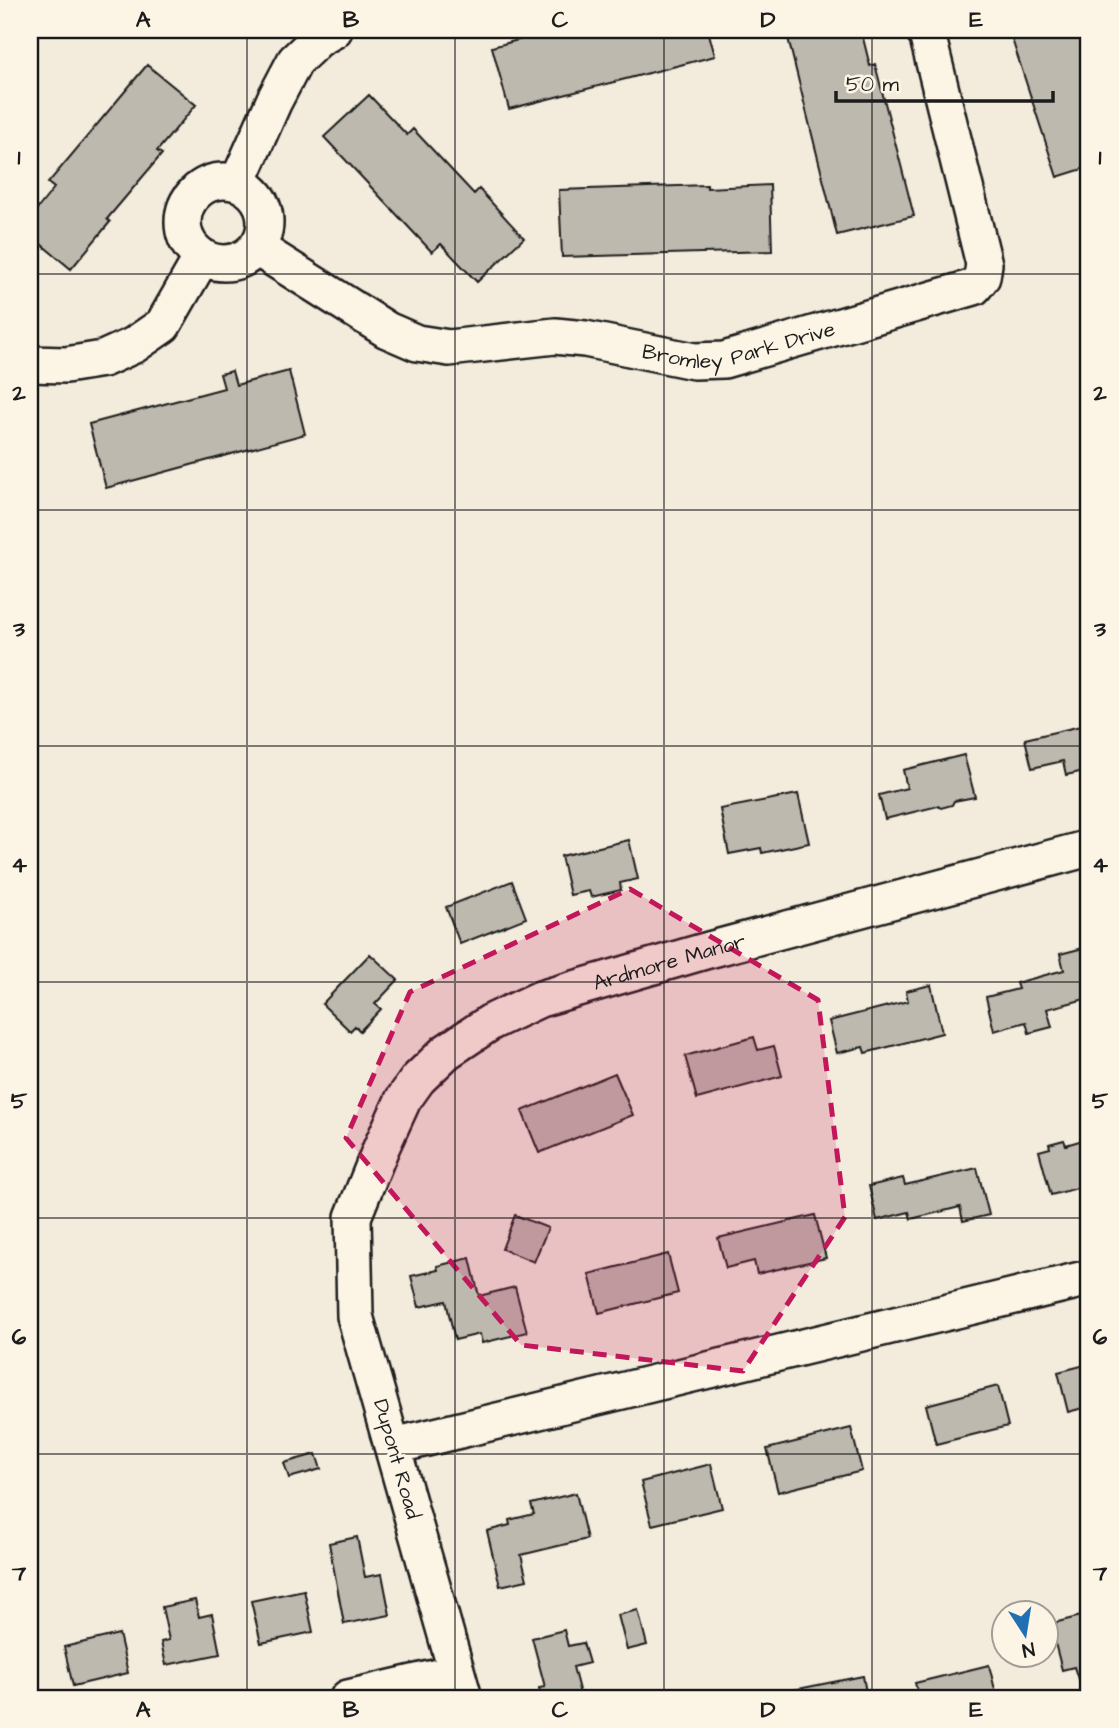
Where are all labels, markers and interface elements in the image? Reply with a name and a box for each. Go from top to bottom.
text: A [136,4,151,36]
text: B [343,4,360,36]
text: C [552,4,569,36]
text: D [761,4,776,36]
text: E [969,4,983,36]
scale bar [836,60,1052,104]
text: 50 m [846,70,900,99]
text: 1 [18,141,21,173]
text: 1 [1099,141,1102,173]
street label: Bromley Park Drive [640,314,838,377]
text: 2 [11,377,26,409]
text: 2 [1092,377,1107,409]
text: 3 [12,613,25,645]
text: 3 [1093,613,1106,645]
text: 4 [11,849,27,881]
text: 4 [1092,849,1108,881]
street label: Ardmore Manor [590,926,749,997]
text: 5 [11,1085,28,1117]
text: 5 [1092,1085,1109,1117]
text: 6 [12,1321,27,1353]
text: 6 [1093,1321,1108,1353]
street label: Dupont Road [365,1396,428,1523]
text: 7 [11,1557,27,1589]
text: 7 [1092,1557,1108,1589]
north arrow [990,1598,1060,1668]
text: N [1020,1635,1037,1664]
text: A [136,1694,151,1726]
text: B [343,1694,360,1726]
text: C [552,1694,569,1726]
text: D [761,1694,776,1726]
text: E [969,1694,983,1726]

